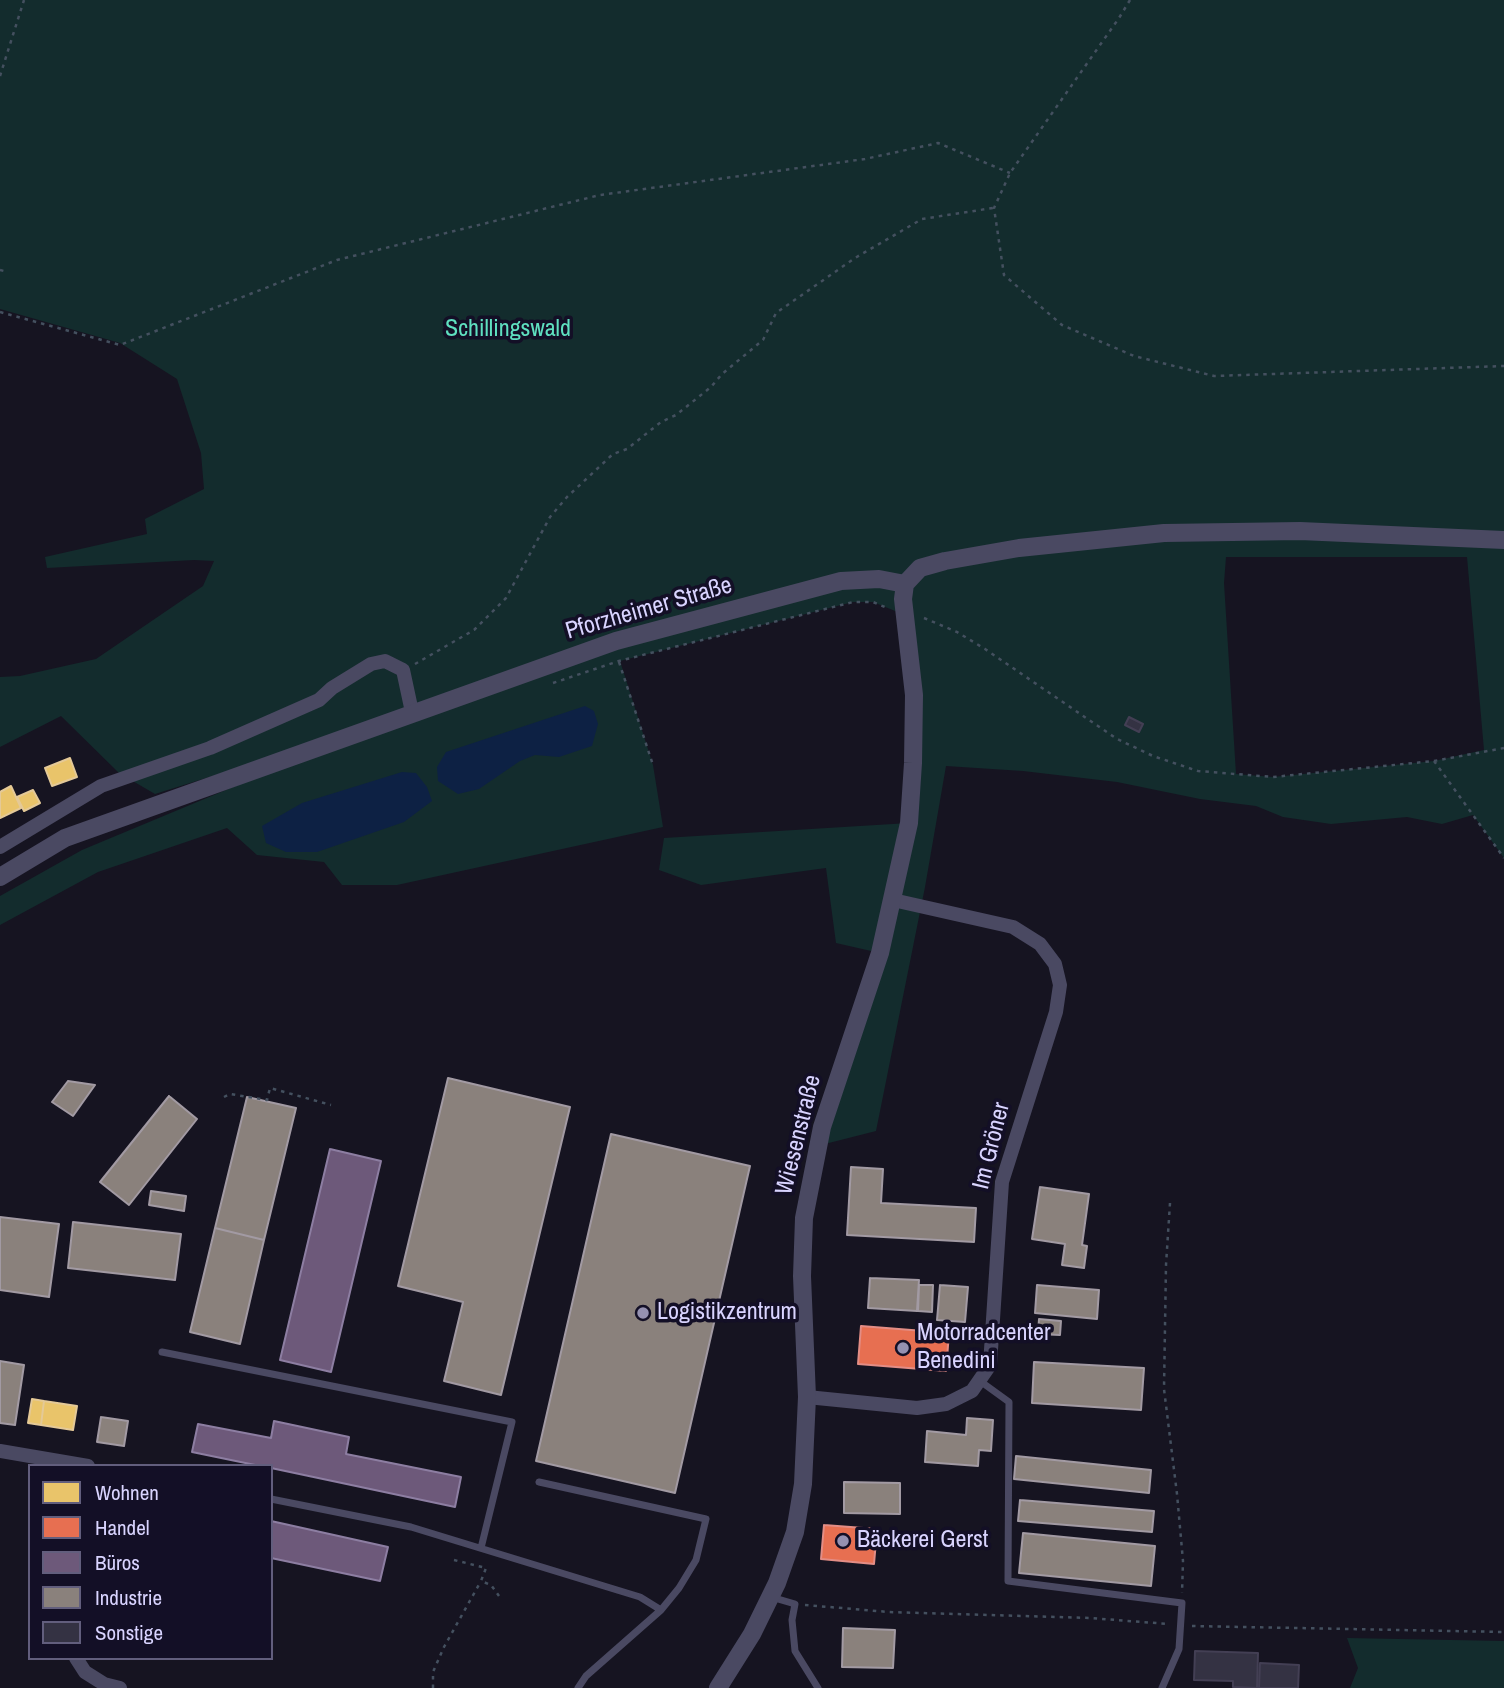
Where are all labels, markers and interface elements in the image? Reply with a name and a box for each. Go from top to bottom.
park label: Schillingswald [445,316,571,344]
street label: Pforzheimer Straße [562,571,736,647]
street label: Wiesenstraße [770,1072,828,1198]
street label: Im Gröner [967,1100,1017,1192]
place label: Logistikzentrum [657,1299,797,1327]
marker: Logistikzentrum [635,1305,651,1321]
place label: Motorradcenter Benedini [917,1320,1050,1376]
marker: Motorradcenter Benedini [895,1340,911,1356]
legend [28,1464,273,1660]
text: Wohnen [95,1478,159,1507]
text: Handel [95,1513,150,1542]
place label: Bäckerei Gerst [857,1527,988,1555]
marker: Bäckerei Gerst [835,1533,851,1549]
text: Büros [95,1548,140,1577]
text: Industrie [95,1583,162,1612]
text: Sonstige [95,1618,163,1647]

